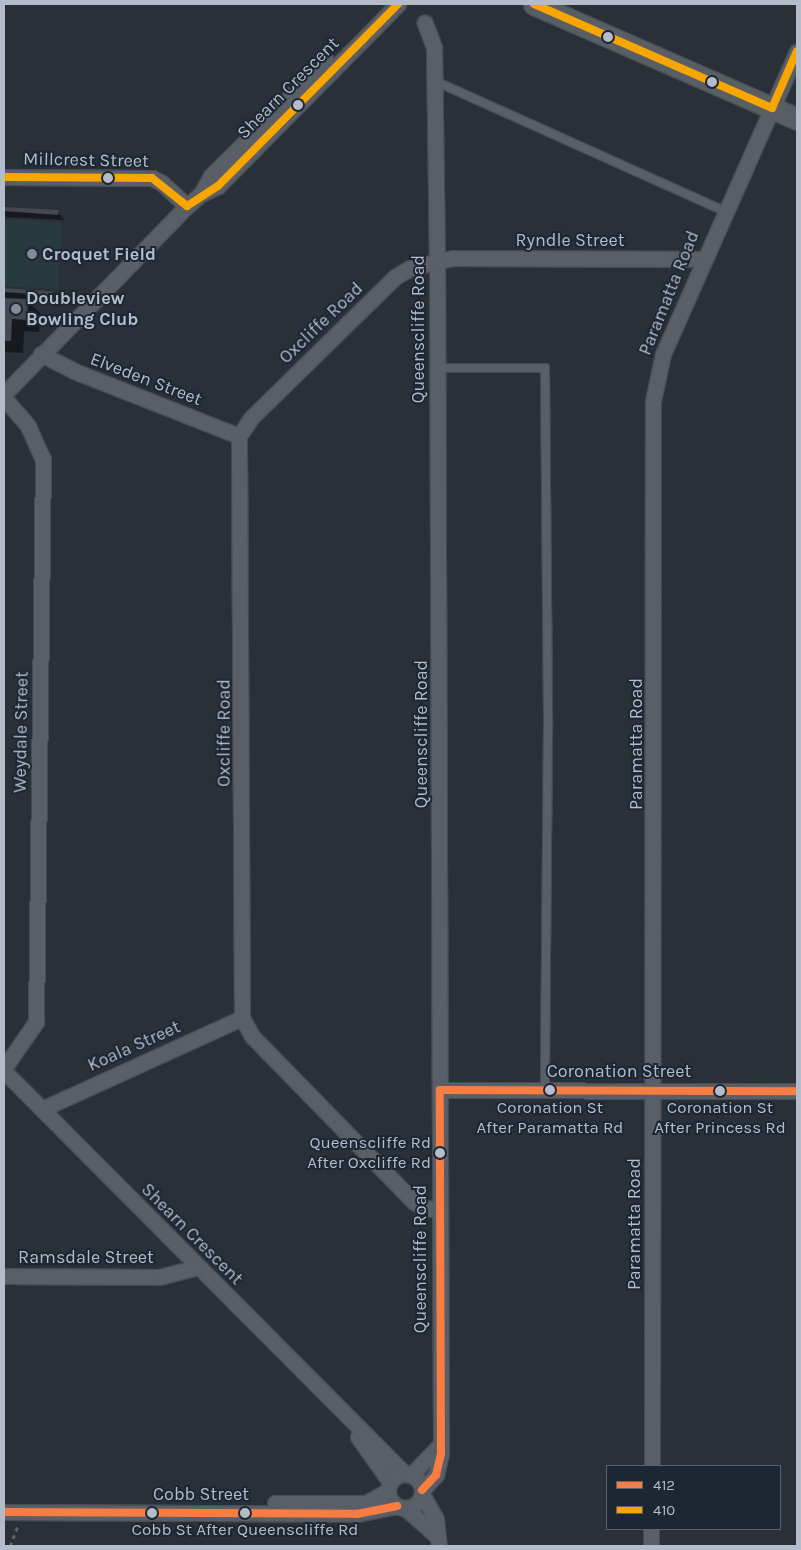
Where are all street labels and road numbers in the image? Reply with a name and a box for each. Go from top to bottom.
street label: Shearn Crescent [233,33,343,143]
street label: Millcrest Street [23,148,149,172]
street label: Paramatta Road [634,228,704,358]
street label: Ryndle Street [516,229,624,251]
street label: Queenscliffe Road [407,255,429,403]
street label: Oxcliffe Road [275,278,367,368]
street label: Elveden Street [87,348,205,410]
street label: Queenscliffe Road [410,660,432,808]
street label: Weydale Street [9,671,33,793]
street label: Paramatta Road [625,678,647,810]
street label: Oxcliffe Road [213,679,235,787]
street label: Koala Street [84,1016,184,1076]
street label: Coronation Street [547,1060,691,1082]
street label: Paramatta Road [623,1158,645,1290]
street label: Shearn Crescent [137,1179,247,1289]
street label: Queenscliffe Road [409,1185,431,1333]
street label: Ramsdale Street [18,1246,154,1268]
street label: Cobb Street [153,1483,249,1505]

